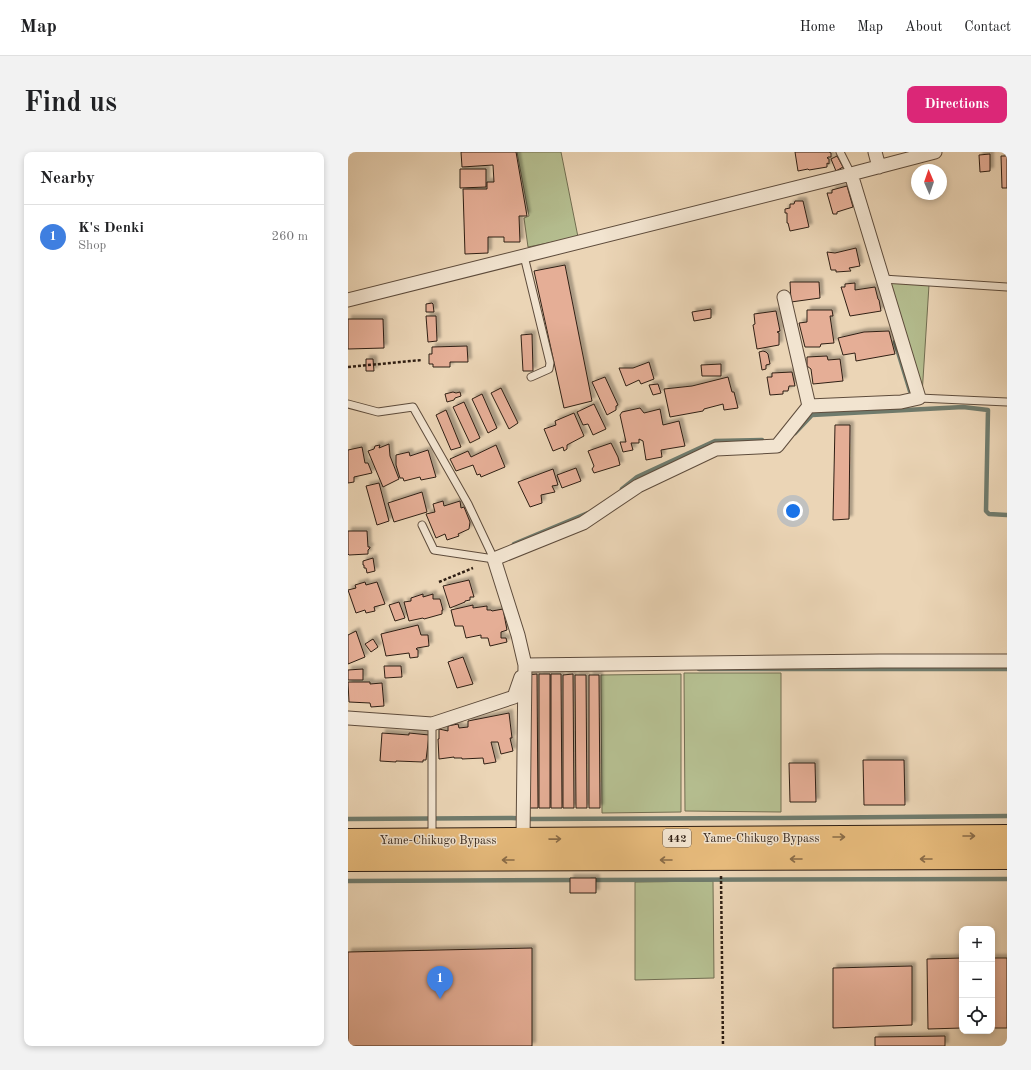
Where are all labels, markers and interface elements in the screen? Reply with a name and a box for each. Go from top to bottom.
text: Map [20,18,57,37]
text: Home [800,20,835,34]
text: Map [857,20,883,34]
text: About [905,20,942,34]
text: Contact [964,20,1011,34]
button: Directions [907,86,1007,123]
text: Find us [24,90,117,118]
north arrow [911,164,947,200]
text: Nearby [40,170,95,187]
text: K's Denki [78,221,144,236]
text: 1 [49,230,57,243]
text: 260 m [271,230,308,243]
text: Shop [78,239,106,252]
your location [783,501,803,521]
road number: 442 [663,829,691,847]
one-way arrow [962,832,975,840]
street label: Yame-Chikugo Bypass [703,833,819,845]
one-way arrow [832,833,845,841]
street label: Yame-Chikugo Bypass [380,835,496,847]
one-way arrow [548,835,561,843]
one-way arrow [790,855,803,863]
one-way arrow [920,855,933,863]
one-way arrow [502,856,515,864]
one-way arrow [660,856,673,864]
map controls [959,926,995,1034]
button: + [959,926,995,962]
button: − [959,962,995,998]
pin: 1 [427,966,453,999]
button: locate [959,998,995,1034]

